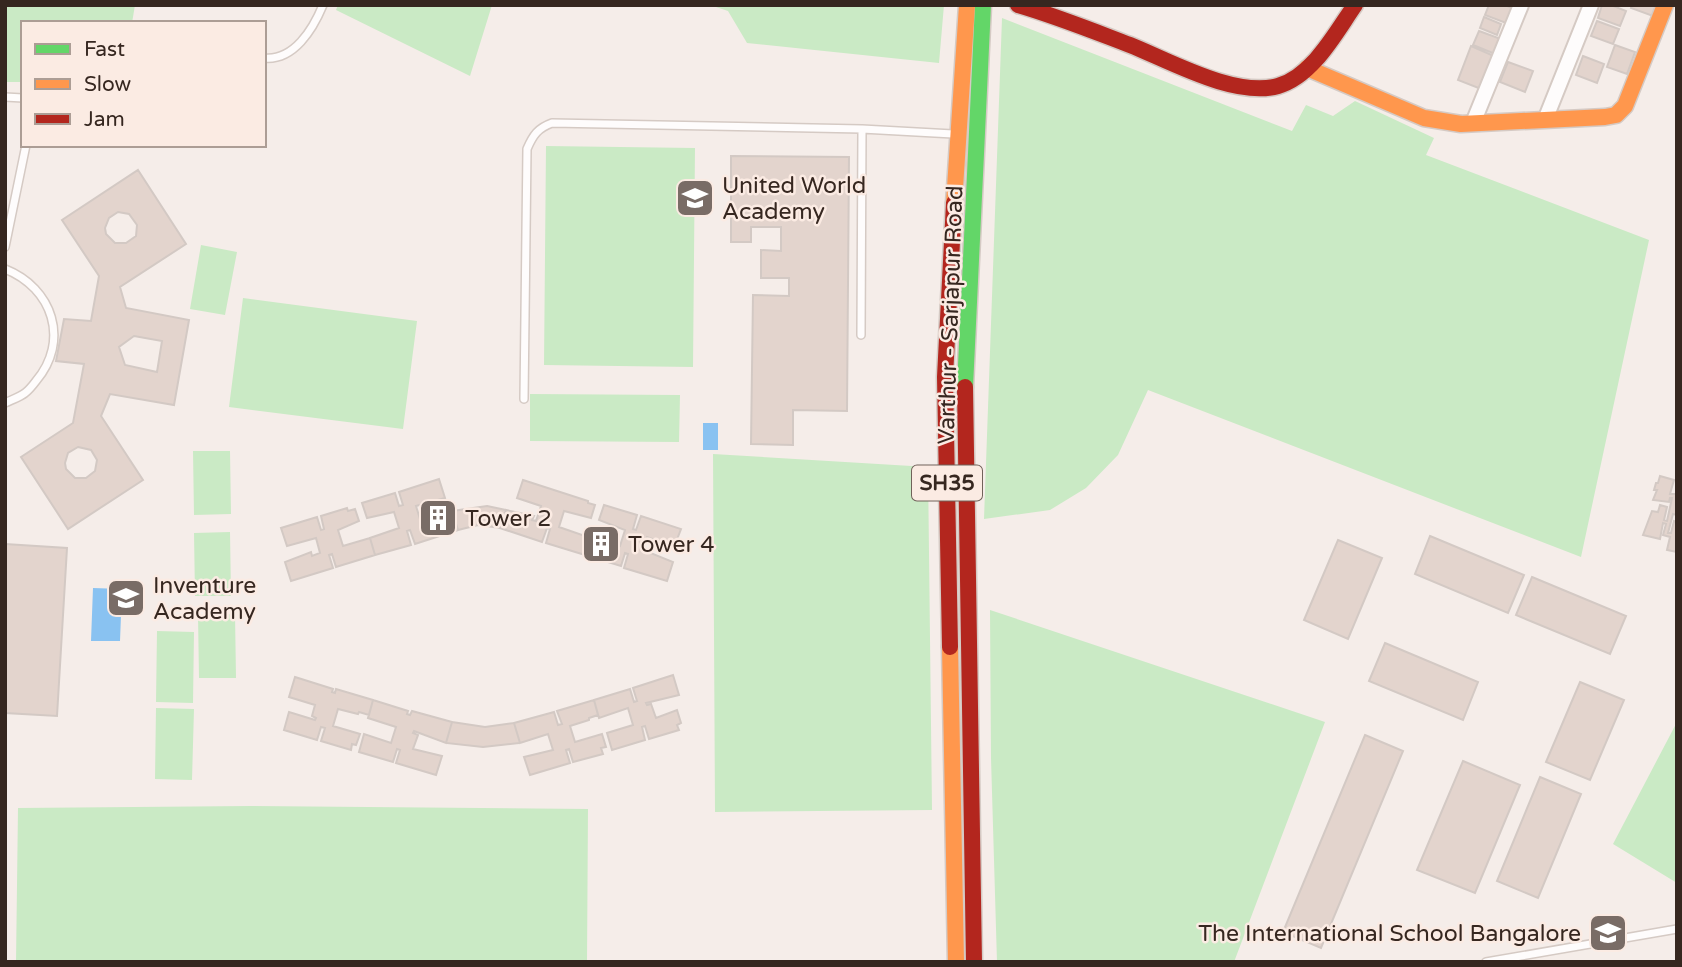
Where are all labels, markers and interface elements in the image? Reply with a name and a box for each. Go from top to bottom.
legend [21,21,266,147]
text: Fast [84,37,125,62]
text: Slow [84,72,132,97]
text: Jam [84,107,125,132]
place label: United World Academy [722,172,866,226]
school or university icon: United World Academy [674,177,716,219]
street label: Varthur - Sarjapur Road [932,185,970,445]
road number: SH35 [912,466,982,500]
building icon: Tower 2 [417,497,459,539]
place label: Tower 2 [465,505,552,533]
building icon: Tower 4 [580,523,622,565]
place label: Tower 4 [628,531,715,559]
place label: Inventure Academy [153,572,256,626]
school or university icon: Inventure Academy [105,577,147,619]
school or university icon: The International School Bangalore [1587,912,1629,954]
place label: The International School Bangalore [1198,920,1581,948]

